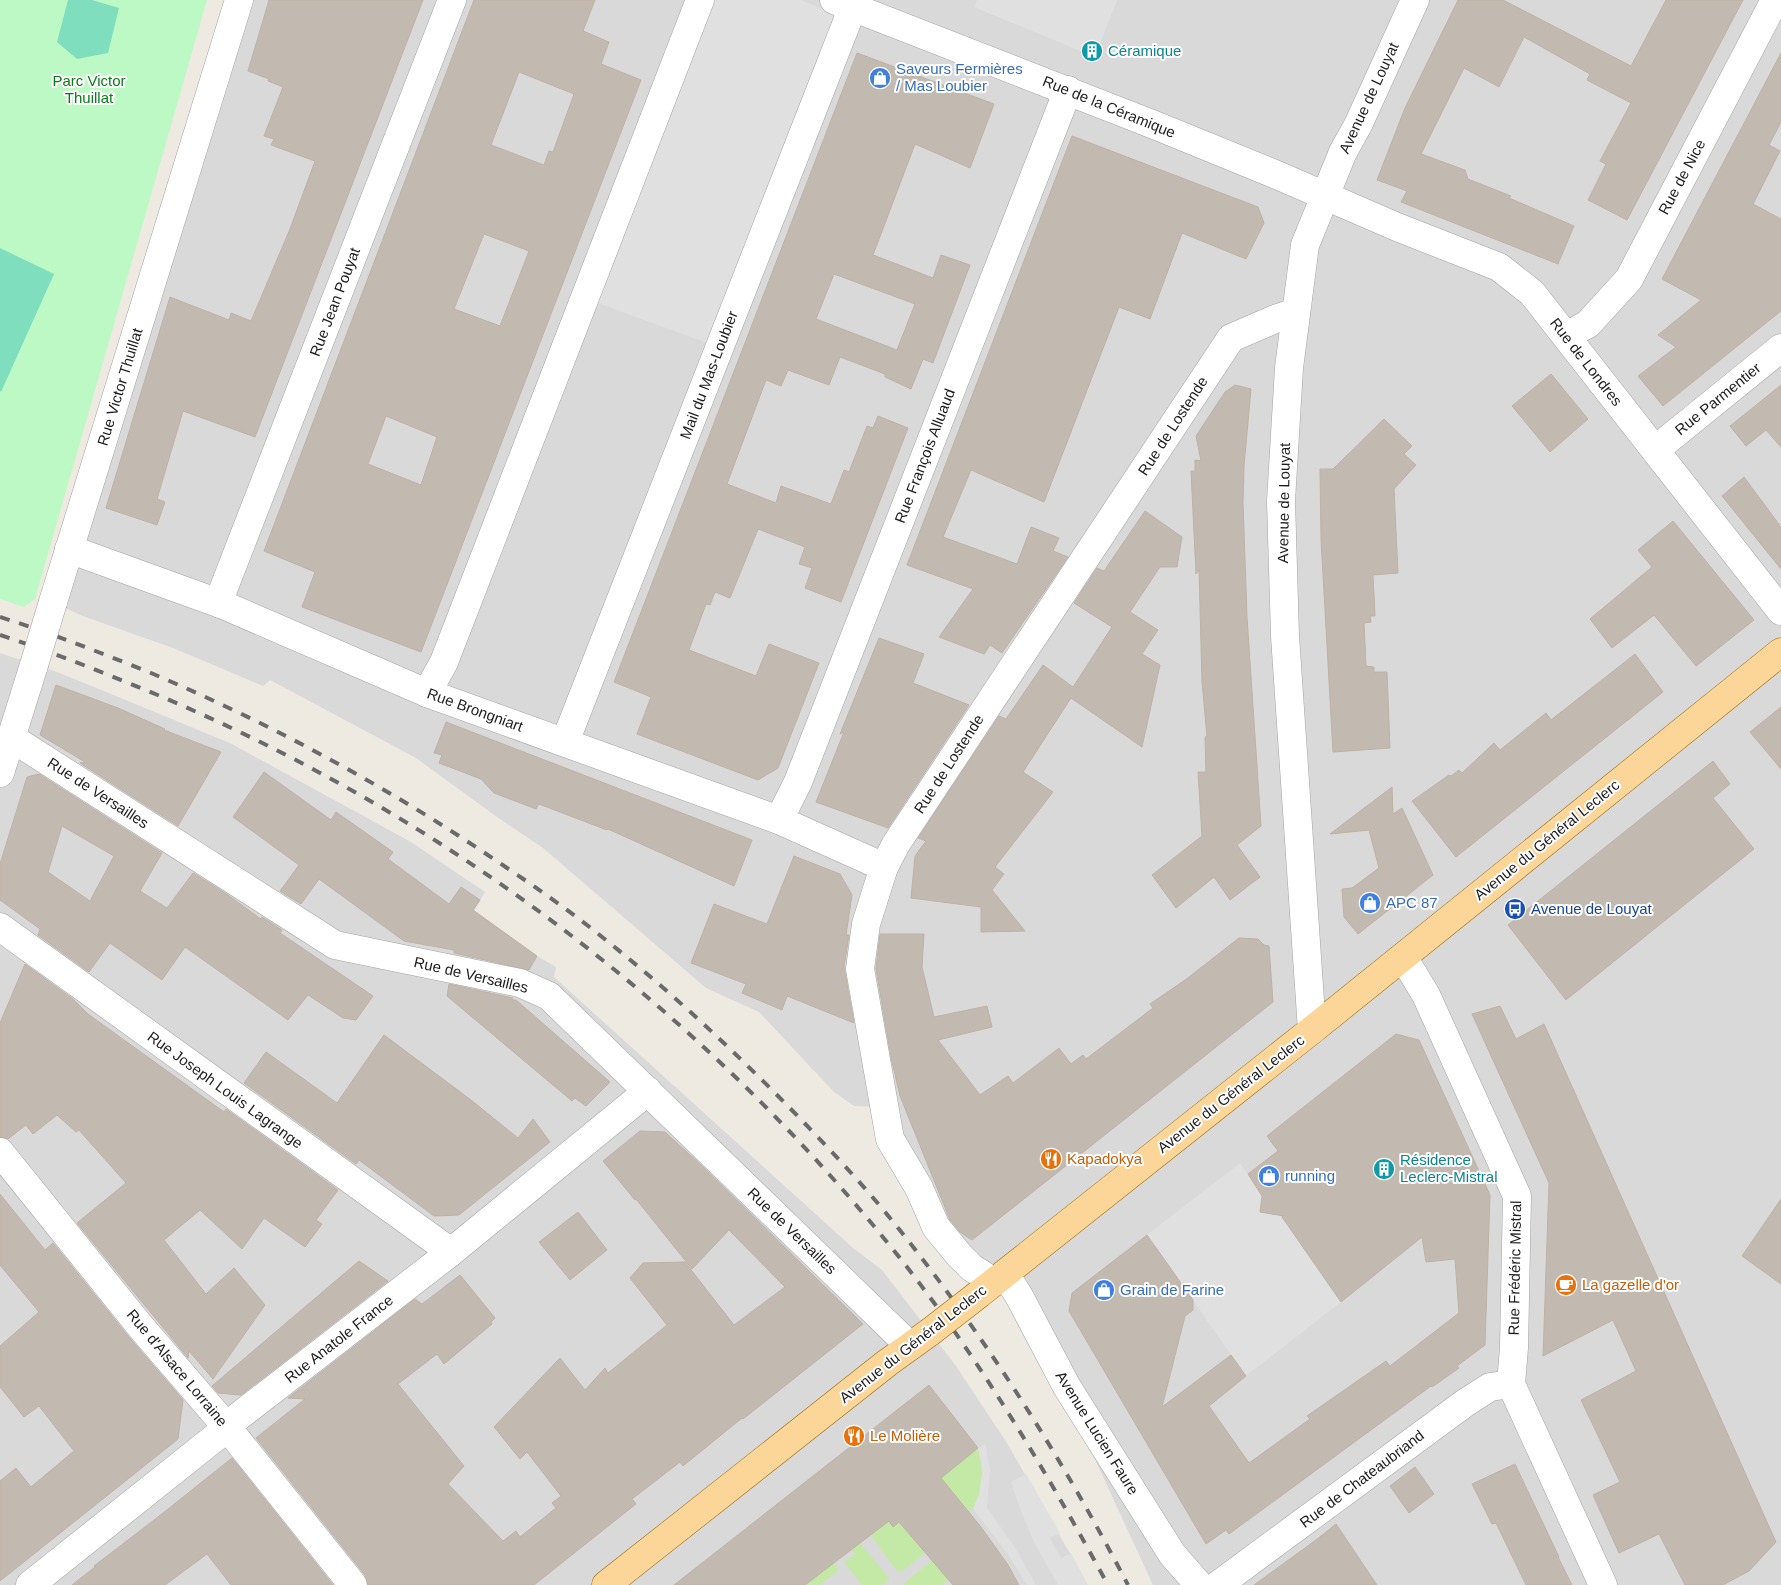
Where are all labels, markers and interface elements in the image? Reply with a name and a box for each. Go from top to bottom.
building icon: Céramique [1080,39,1104,63]
street label: Avenue de Louyat [1335,39,1402,156]
place label: Céramique [1108,42,1181,59]
place label: Saveurs Fermières / Mas Loubier [896,60,1023,94]
shop icon: Saveurs Fermières / Mas Loubier [868,66,892,90]
park label: Parc Victor Thuillat [52,72,126,106]
street label: Rue de la Céramique [1040,72,1178,141]
street label: Rue de Nice [1655,136,1708,217]
street label: Rue Jean Pouyat [306,244,363,359]
street label: Mail du Mas-Loubier [676,308,741,441]
street label: Rue de Londres [1547,314,1626,409]
street label: Rue Victor Thuillat [94,325,146,448]
street label: Rue Parmentier [1672,359,1764,438]
street label: Rue de Lostende [1134,373,1211,478]
street label: Rue François Alluaud [891,386,958,525]
street label: Avenue de Louyat [1274,442,1293,563]
street label: Rue Brongniart [425,684,526,735]
street label: Rue de Lostende [910,711,987,816]
street label: Rue de Versailles [45,754,152,831]
street label: Avenue du Général Leclerc [1471,776,1623,903]
shop icon: APC 87 [1358,891,1382,915]
place label: APC 87 [1386,894,1438,911]
bus stop icon: Avenue de Louyat [1503,897,1527,921]
place label: Avenue de Louyat [1531,900,1652,917]
street label: Rue de Versailles [412,953,530,996]
street label: Rue Joseph Louis Lagrange [144,1028,306,1152]
street label: Avenue du Général Leclerc [1154,1031,1308,1156]
restaurant icon: Kapadokya [1039,1147,1063,1171]
place label: Kapadokya [1067,1150,1143,1167]
place label: Résidence Leclerc-Mistral [1400,1151,1498,1185]
building icon: Résidence Leclerc-Mistral [1372,1157,1396,1181]
shop icon: running [1257,1164,1281,1188]
place label: running [1285,1167,1335,1184]
street label: Rue de Versailles [744,1184,840,1277]
street label: Rue Frédéric Mistral [1505,1200,1524,1336]
cafe icon: La gazelle d'or [1554,1273,1578,1297]
place label: La gazelle d'or [1582,1276,1679,1293]
shop icon: Grain de Farine [1092,1278,1116,1302]
street label: Avenue du Général Leclerc [836,1281,990,1406]
place label: Grain de Farine [1120,1281,1224,1298]
street label: Rue Anatole France [281,1291,396,1386]
street label: Rue d'Alsace Lorraine [124,1306,231,1429]
street label: Avenue Lucien Faure [1053,1368,1142,1498]
restaurant icon: Le Molière [842,1424,866,1448]
street label: Rue de Chateaubriand [1296,1426,1427,1531]
place label: Le Molière [870,1427,940,1444]

